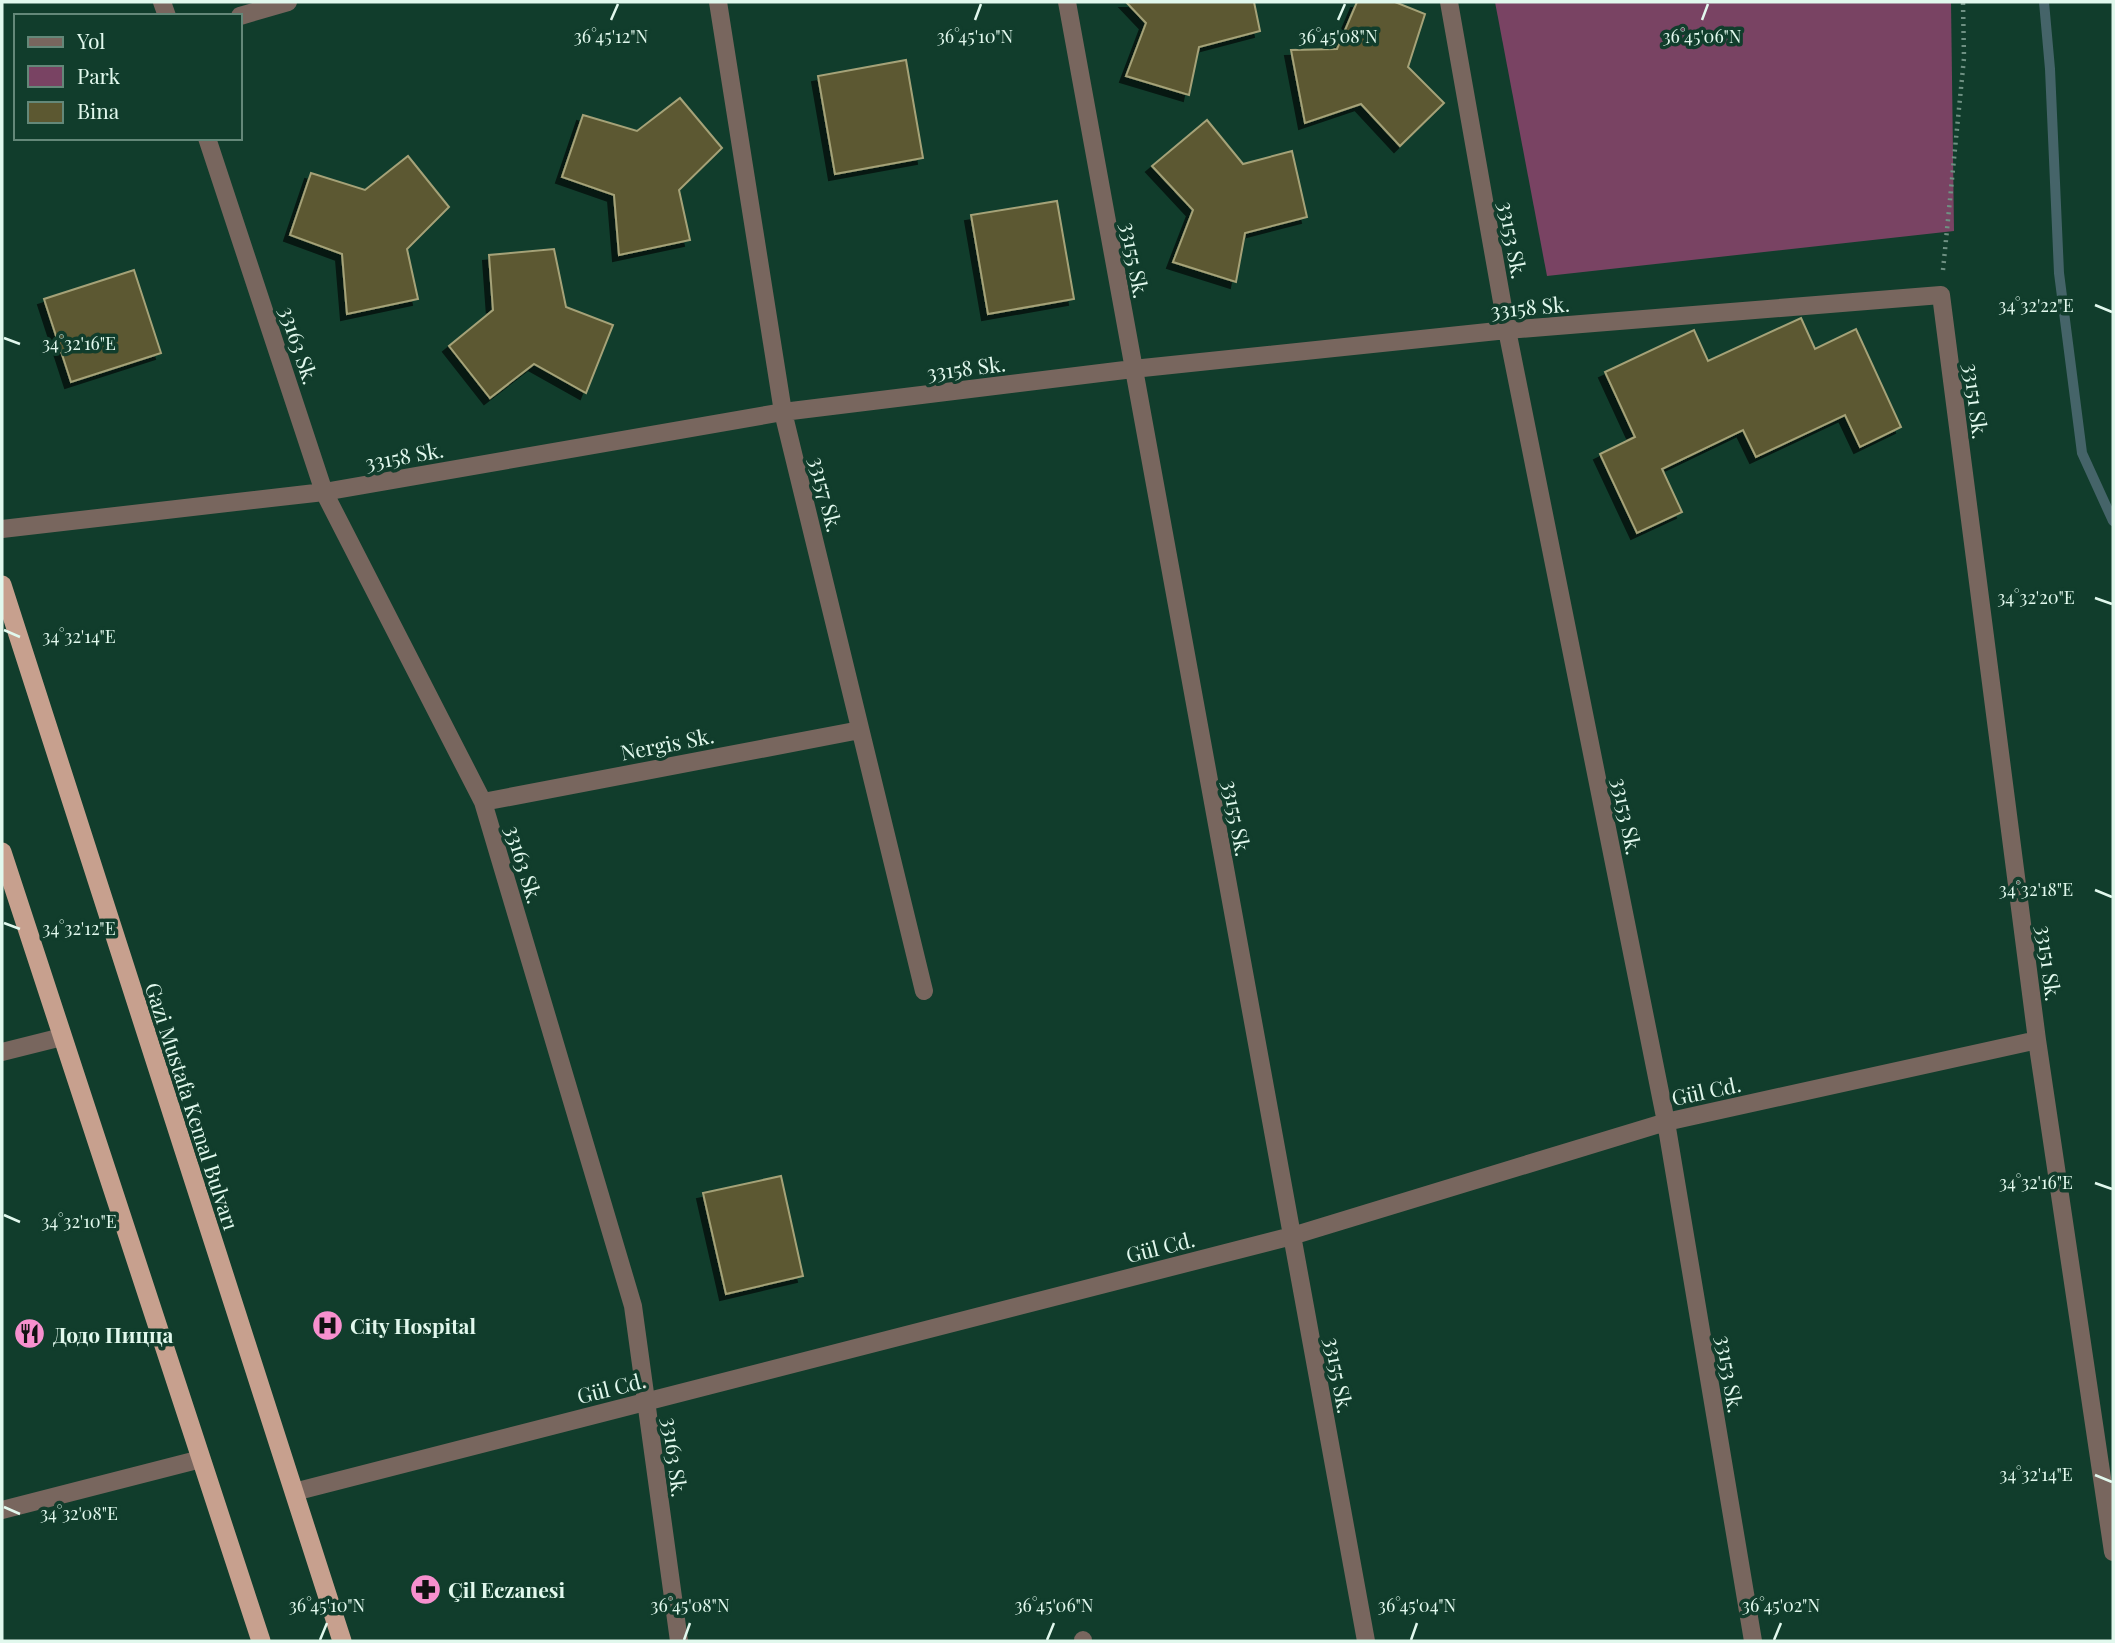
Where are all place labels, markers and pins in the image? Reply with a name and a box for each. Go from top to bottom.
hospital icon: City Hospital [310,1308,344,1342]
place label: City Hospital [350,1311,476,1339]
restaurant icon: Додо Пицца [13,1317,47,1351]
place label: Додо Пицца [53,1320,174,1348]
pharmacy icon: Çil Eczanesi [408,1572,442,1606]
place label: Çil Eczanesi [448,1575,566,1603]

